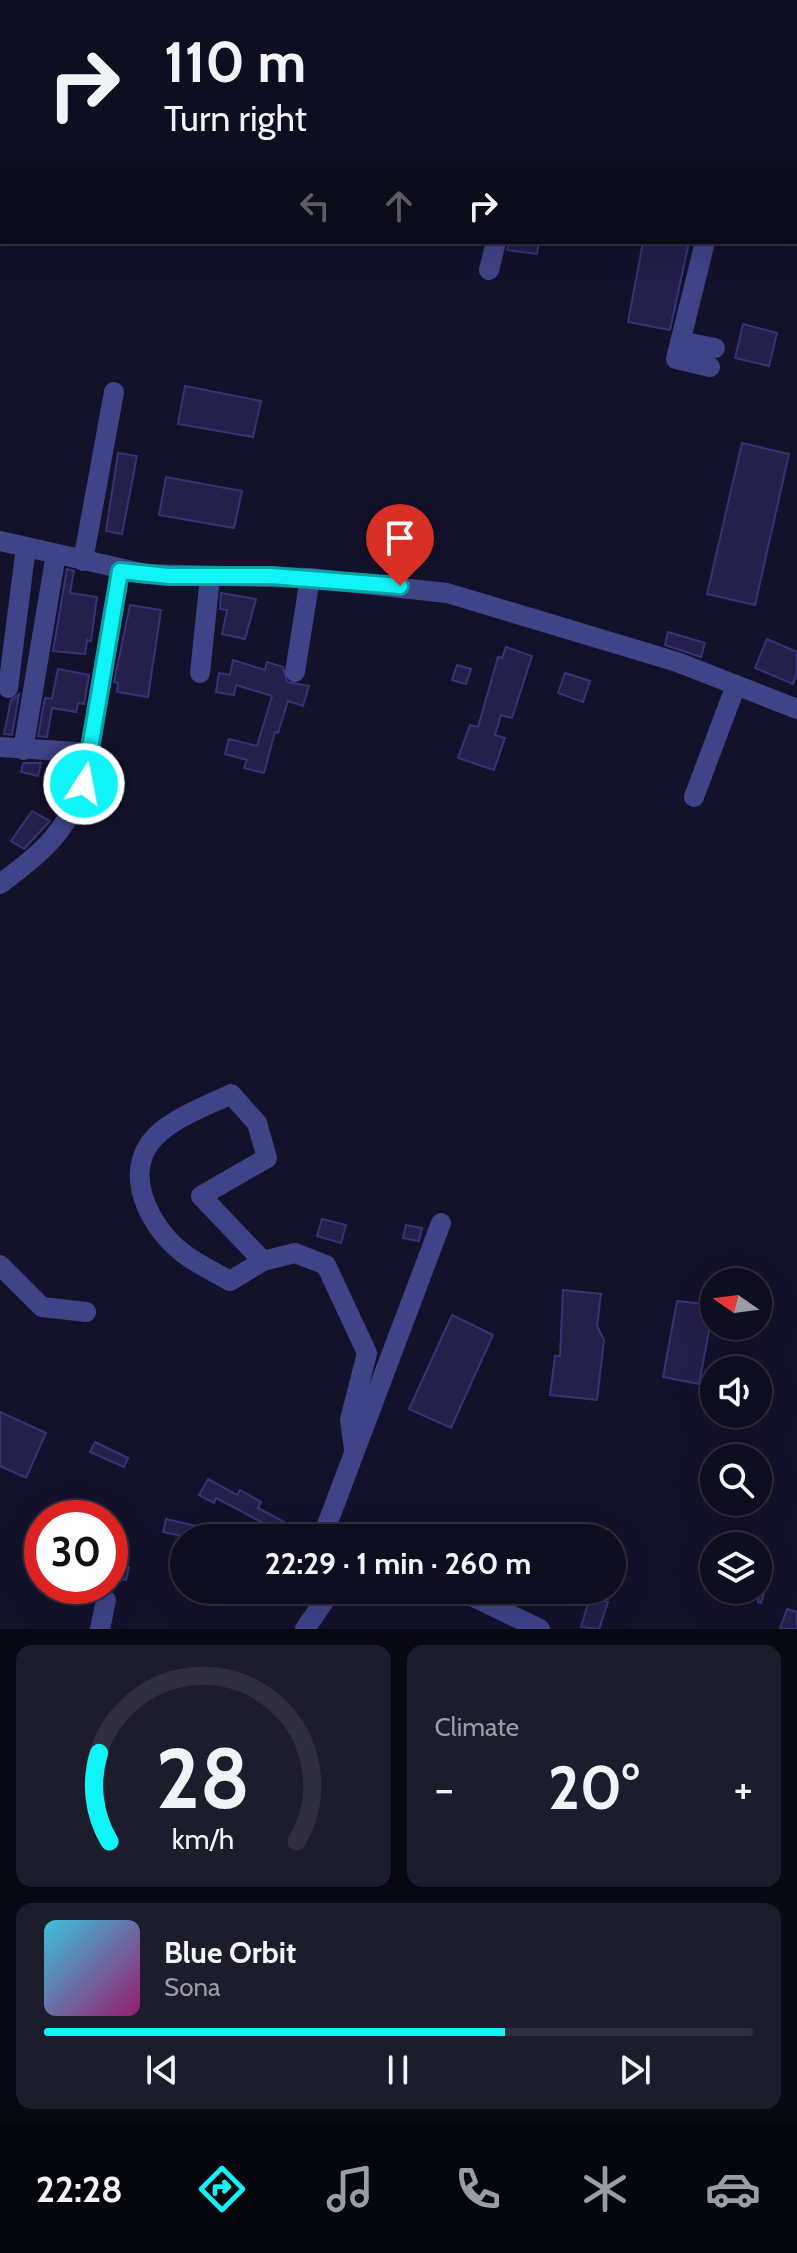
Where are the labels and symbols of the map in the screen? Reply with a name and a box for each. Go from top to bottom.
pin [366,504,434,586]
position arrow [42,742,126,826]
north arrow [700,1268,772,1340]
speed limit sign: 30 [24,1500,128,1604]

